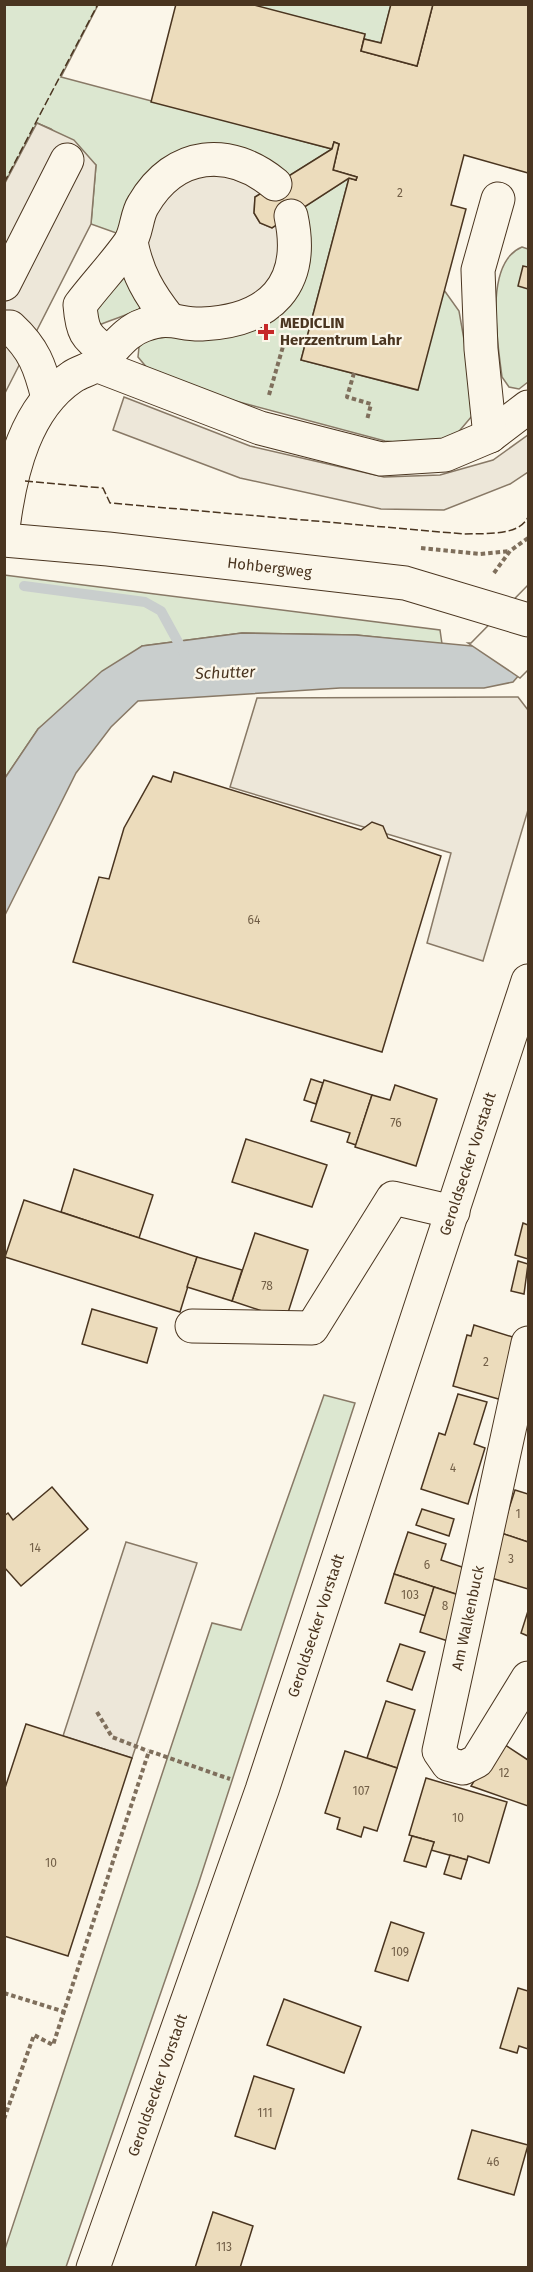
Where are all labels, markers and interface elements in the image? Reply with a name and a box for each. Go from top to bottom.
house number: 2 [397,186,403,200]
place label: MEDICLIN Herzzentrum Lahr [280,314,403,349]
marker: MEDICLIN Herzzentrum Lahr [257,323,275,341]
street label: Hohbergweg [226,554,313,581]
water label: Schutter [194,662,256,683]
house number: 64 [248,913,261,927]
street label: Geroldsecker Vorstadt [436,1089,500,1238]
house number: 76 [390,1116,402,1130]
house number: 78 [261,1279,273,1293]
house number: 2 [483,1355,489,1369]
house number: 4 [450,1461,457,1475]
house number: 1 [515,1507,521,1521]
house number: 14 [29,1541,41,1555]
street label: Geroldsecker Vorstadt [284,1551,348,1700]
house number: 3 [508,1552,514,1566]
house number: 6 [424,1558,430,1572]
street label: Am Walkenbuck [448,1564,488,1672]
house number: 103 [401,1588,419,1602]
house number: 8 [442,1599,449,1613]
house number: 12 [498,1766,510,1780]
house number: 107 [353,1784,369,1798]
house number: 10 [452,1811,464,1825]
house number: 10 [45,1856,57,1870]
house number: 109 [391,1945,409,1959]
street label: Geroldsecker Vorstadt [124,2011,191,2159]
house number: 111 [257,2106,273,2120]
house number: 46 [487,2155,499,2169]
house number: 113 [216,2240,232,2254]

